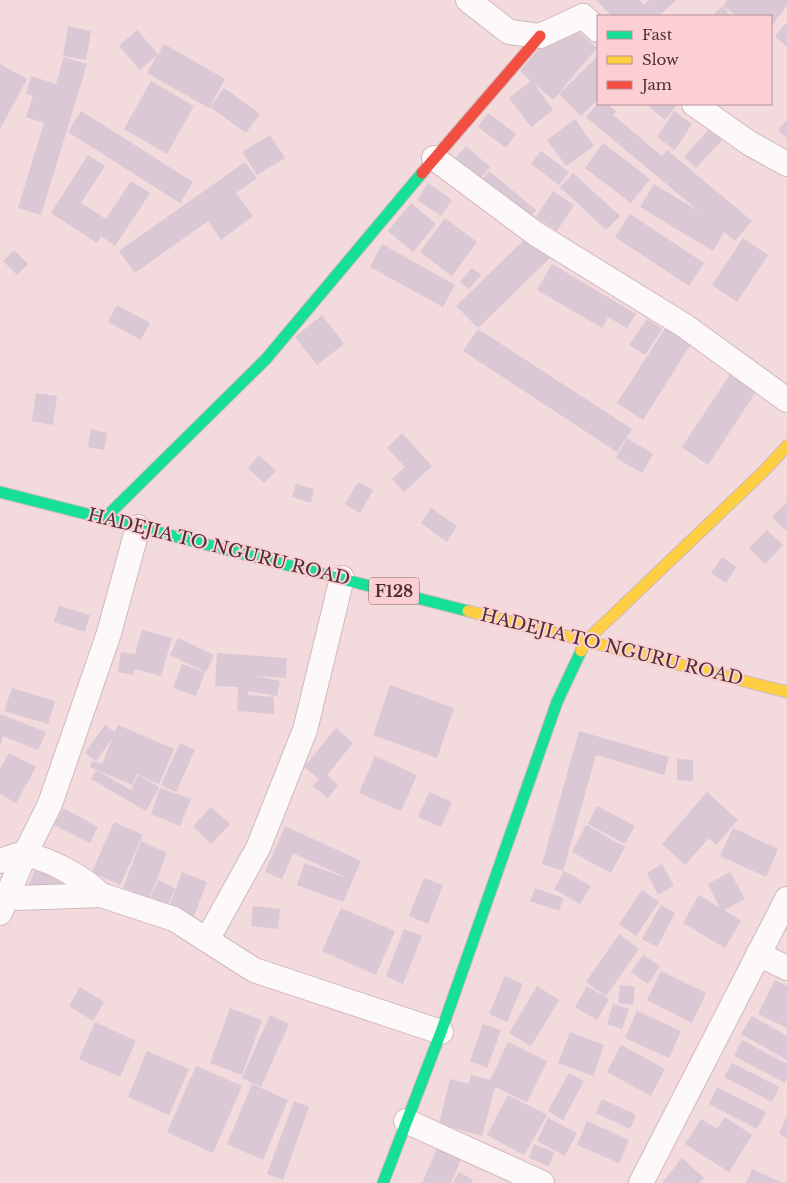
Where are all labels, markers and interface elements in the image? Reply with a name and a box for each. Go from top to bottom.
legend [597,15,772,105]
text: Fast [642,25,673,44]
text: Slow [642,50,679,69]
text: Jam [640,75,672,94]
street label: HADEJIA TO NGURU ROAD [85,504,353,590]
road number: F128 [369,578,419,604]
street label: HADEJIA TO NGURU ROAD [478,604,746,690]

